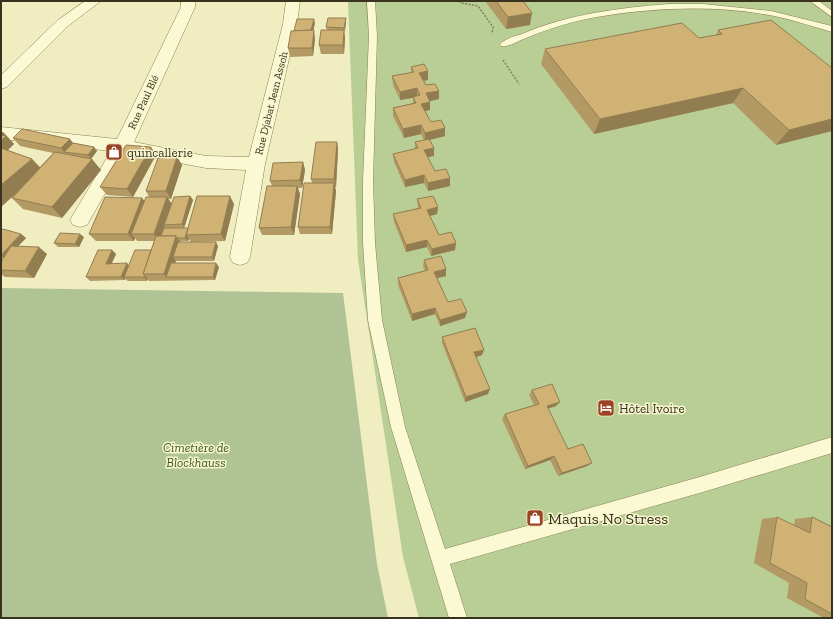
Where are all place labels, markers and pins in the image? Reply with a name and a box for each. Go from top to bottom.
shop icon: quincallerie [104,142,124,162]
place label: quincallerie [127,145,193,160]
hotel icon: Hôtel Ivoire [596,398,616,418]
place label: Hôtel Ivoire [619,401,685,416]
shop icon: Maquis No Stress [525,508,545,528]
place label: Maquis No Stress [548,509,668,528]

